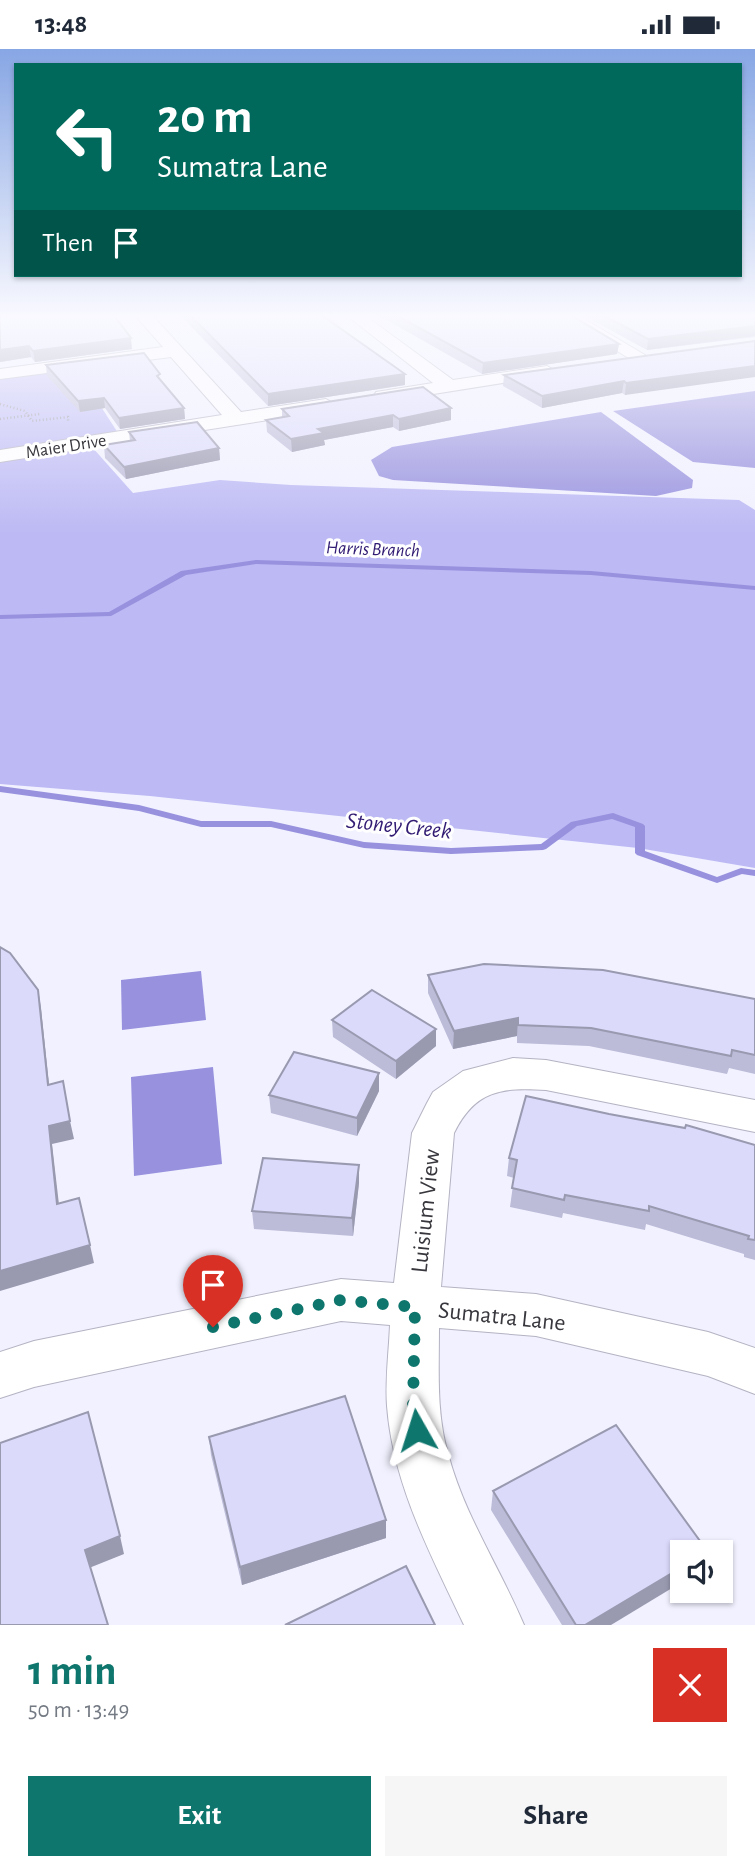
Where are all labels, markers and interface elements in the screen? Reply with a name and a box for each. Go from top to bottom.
text: 13:48 [35,11,87,37]
icon: left [42,91,133,182]
text: 20 m [157,93,253,142]
text: Sumatra Lane [157,151,328,183]
icon: arrive [107,224,145,262]
text: Then [42,230,93,256]
street label: Maier Drive [25,432,108,462]
water label: Harris Branch [326,538,420,561]
water label: Stoney Creek [345,810,453,844]
street label: Luisium View [408,1148,444,1274]
pin [183,1255,243,1327]
icon: arrive [194,1266,232,1304]
street label: Sumatra Lane [437,1298,567,1336]
position arrow [380,1393,454,1467]
map controls [670,1540,733,1603]
button: sound [670,1540,733,1603]
button: close [653,1648,727,1722]
text: 1 min [28,1650,117,1692]
text: 50 m · 13:49 [28,1699,129,1722]
button: Exit [28,1776,371,1856]
button: Share [385,1776,727,1856]

